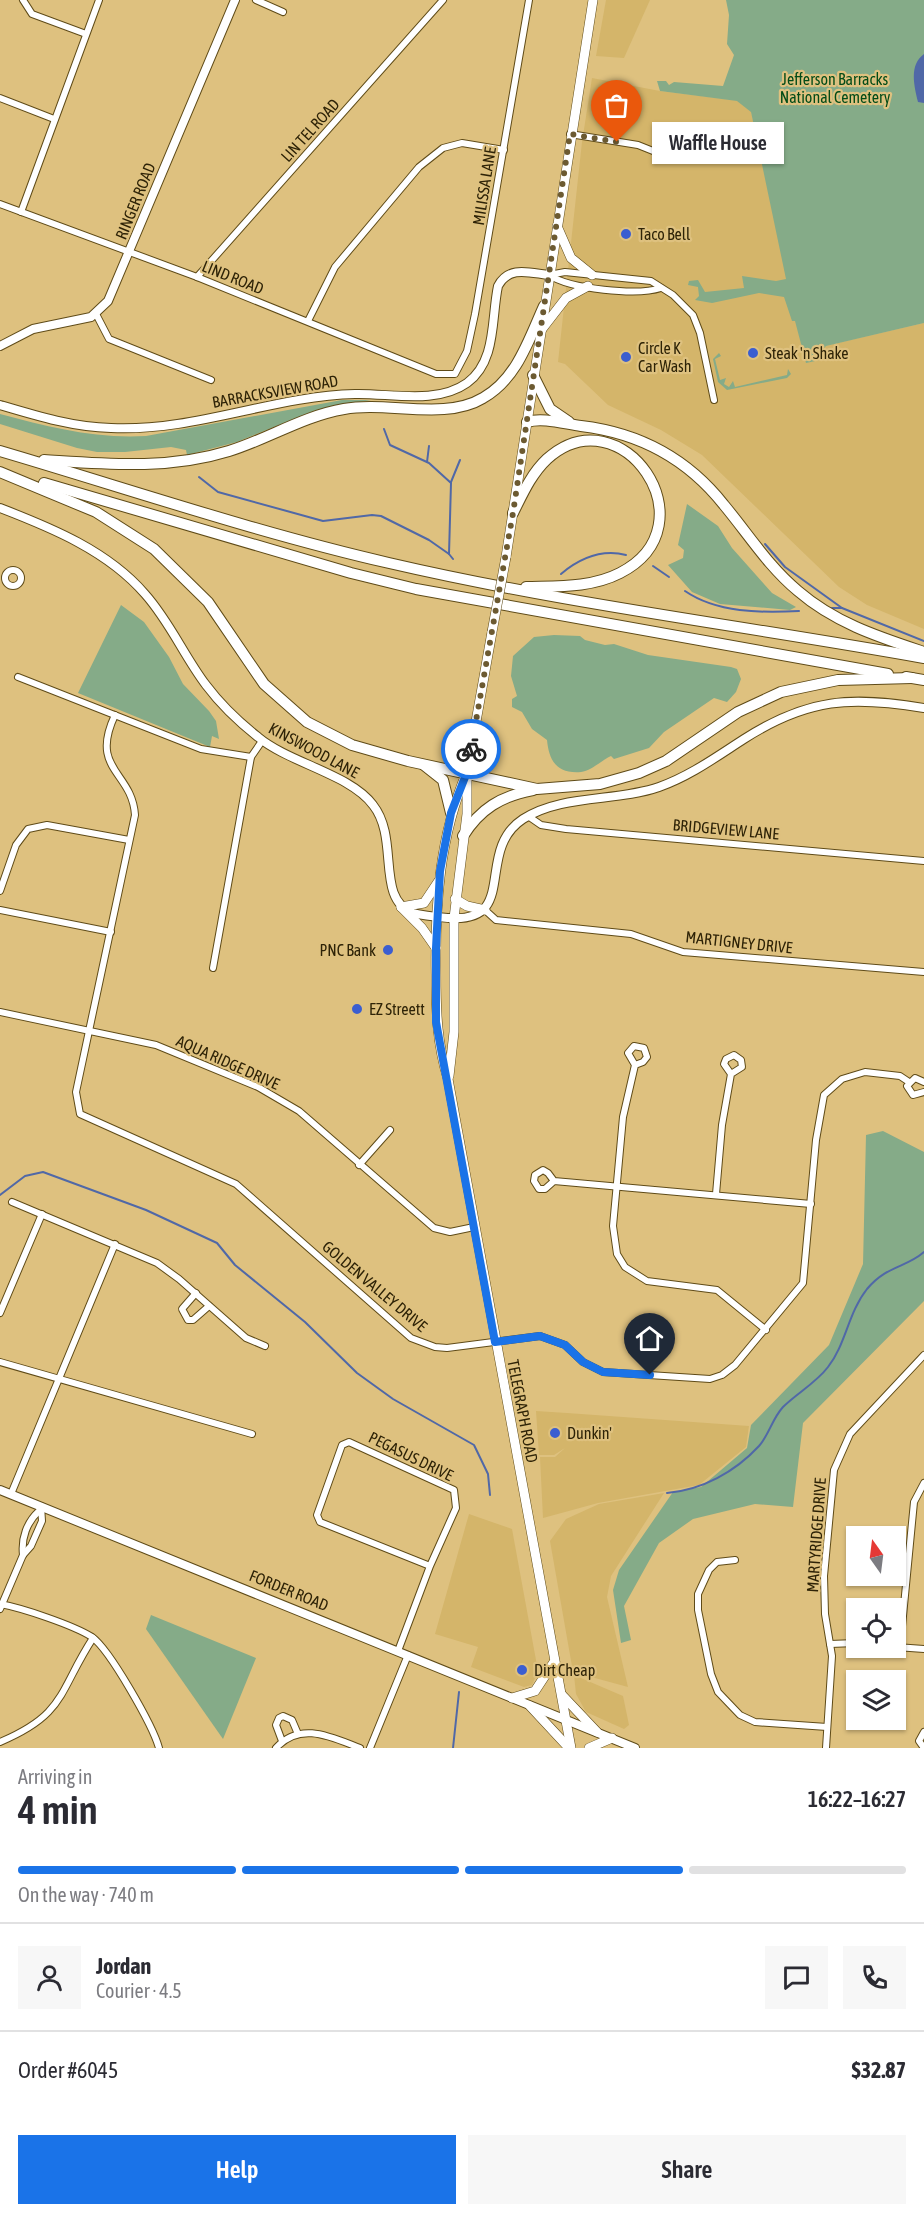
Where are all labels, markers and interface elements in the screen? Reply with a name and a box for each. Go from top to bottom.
park label: Jefferson Barracks National Cemetery [780,70,891,107]
pin [591,80,642,142]
icon: bag [600,89,633,122]
street label: LIN TEL ROAD [277,95,343,165]
callout: Waffle House [653,121,785,163]
text: Waffle House [669,131,767,154]
street label: MILISSA LANE [469,145,499,226]
street label: RINGER ROAD [111,160,159,242]
place label: Taco Bell [638,225,691,243]
marker: Taco Bell [619,227,633,241]
street label: LIND ROAD [200,257,266,298]
place label: Circle K Car Wash [638,339,692,375]
place label: Steak 'n Shake [765,344,849,362]
marker: Steak 'n Shake [746,346,760,360]
marker: Circle K Car Wash [619,350,633,364]
street label: BARRACKSVIEW ROAD [211,371,339,411]
street label: KINSWOOD LANE [266,719,362,781]
courier [441,719,501,779]
icon: bike [455,733,488,766]
street label: BRIDGEVIEW LANE [672,815,780,843]
street label: MARTIGNEY DRIVE [685,927,794,957]
place label: PNC Bank [320,941,376,959]
marker: PNC Bank [381,943,395,957]
place label: EZ Streett [369,1000,425,1018]
marker: EZ Streett [350,1002,364,1016]
street label: AQUA RIDGE DRIVE [174,1031,282,1093]
street label: GOLDEN VALLEY DRIVE [319,1237,431,1335]
pin [624,1313,675,1375]
icon: home [633,1322,666,1355]
street label: TELEGRAPH ROAD [504,1358,542,1464]
place label: Dunkin' [567,1424,612,1442]
marker: Dunkin' [548,1426,562,1440]
street label: PEGASUS DRIVE [366,1428,456,1484]
street label: MARTYRIDGE DRIVE [803,1477,829,1593]
north arrow [846,1526,906,1586]
map controls [846,1526,906,1730]
street label: FORDER ROAD [247,1566,331,1614]
button: locate [846,1598,906,1658]
place label: Dirt Cheap [534,1661,595,1680]
marker: Dirt Cheap [515,1663,529,1677]
button: layers [846,1670,906,1730]
text: Arriving in [18,1765,92,1788]
text: 16:22–16:27 [808,1786,906,1812]
text: 4 min [18,1788,98,1832]
text: On the way · 740 m [18,1883,154,1906]
button: person [18,1946,81,2009]
button: chat [765,1946,828,2009]
button: phone [843,1946,906,2009]
text: Jordan [96,1953,151,1979]
text: Courier · 4.5 [96,1979,182,2002]
text: Order #6045 [18,2057,118,2083]
text: $32.87 [851,2057,906,2083]
button: Help [18,2135,456,2204]
button: Share [468,2135,906,2204]

